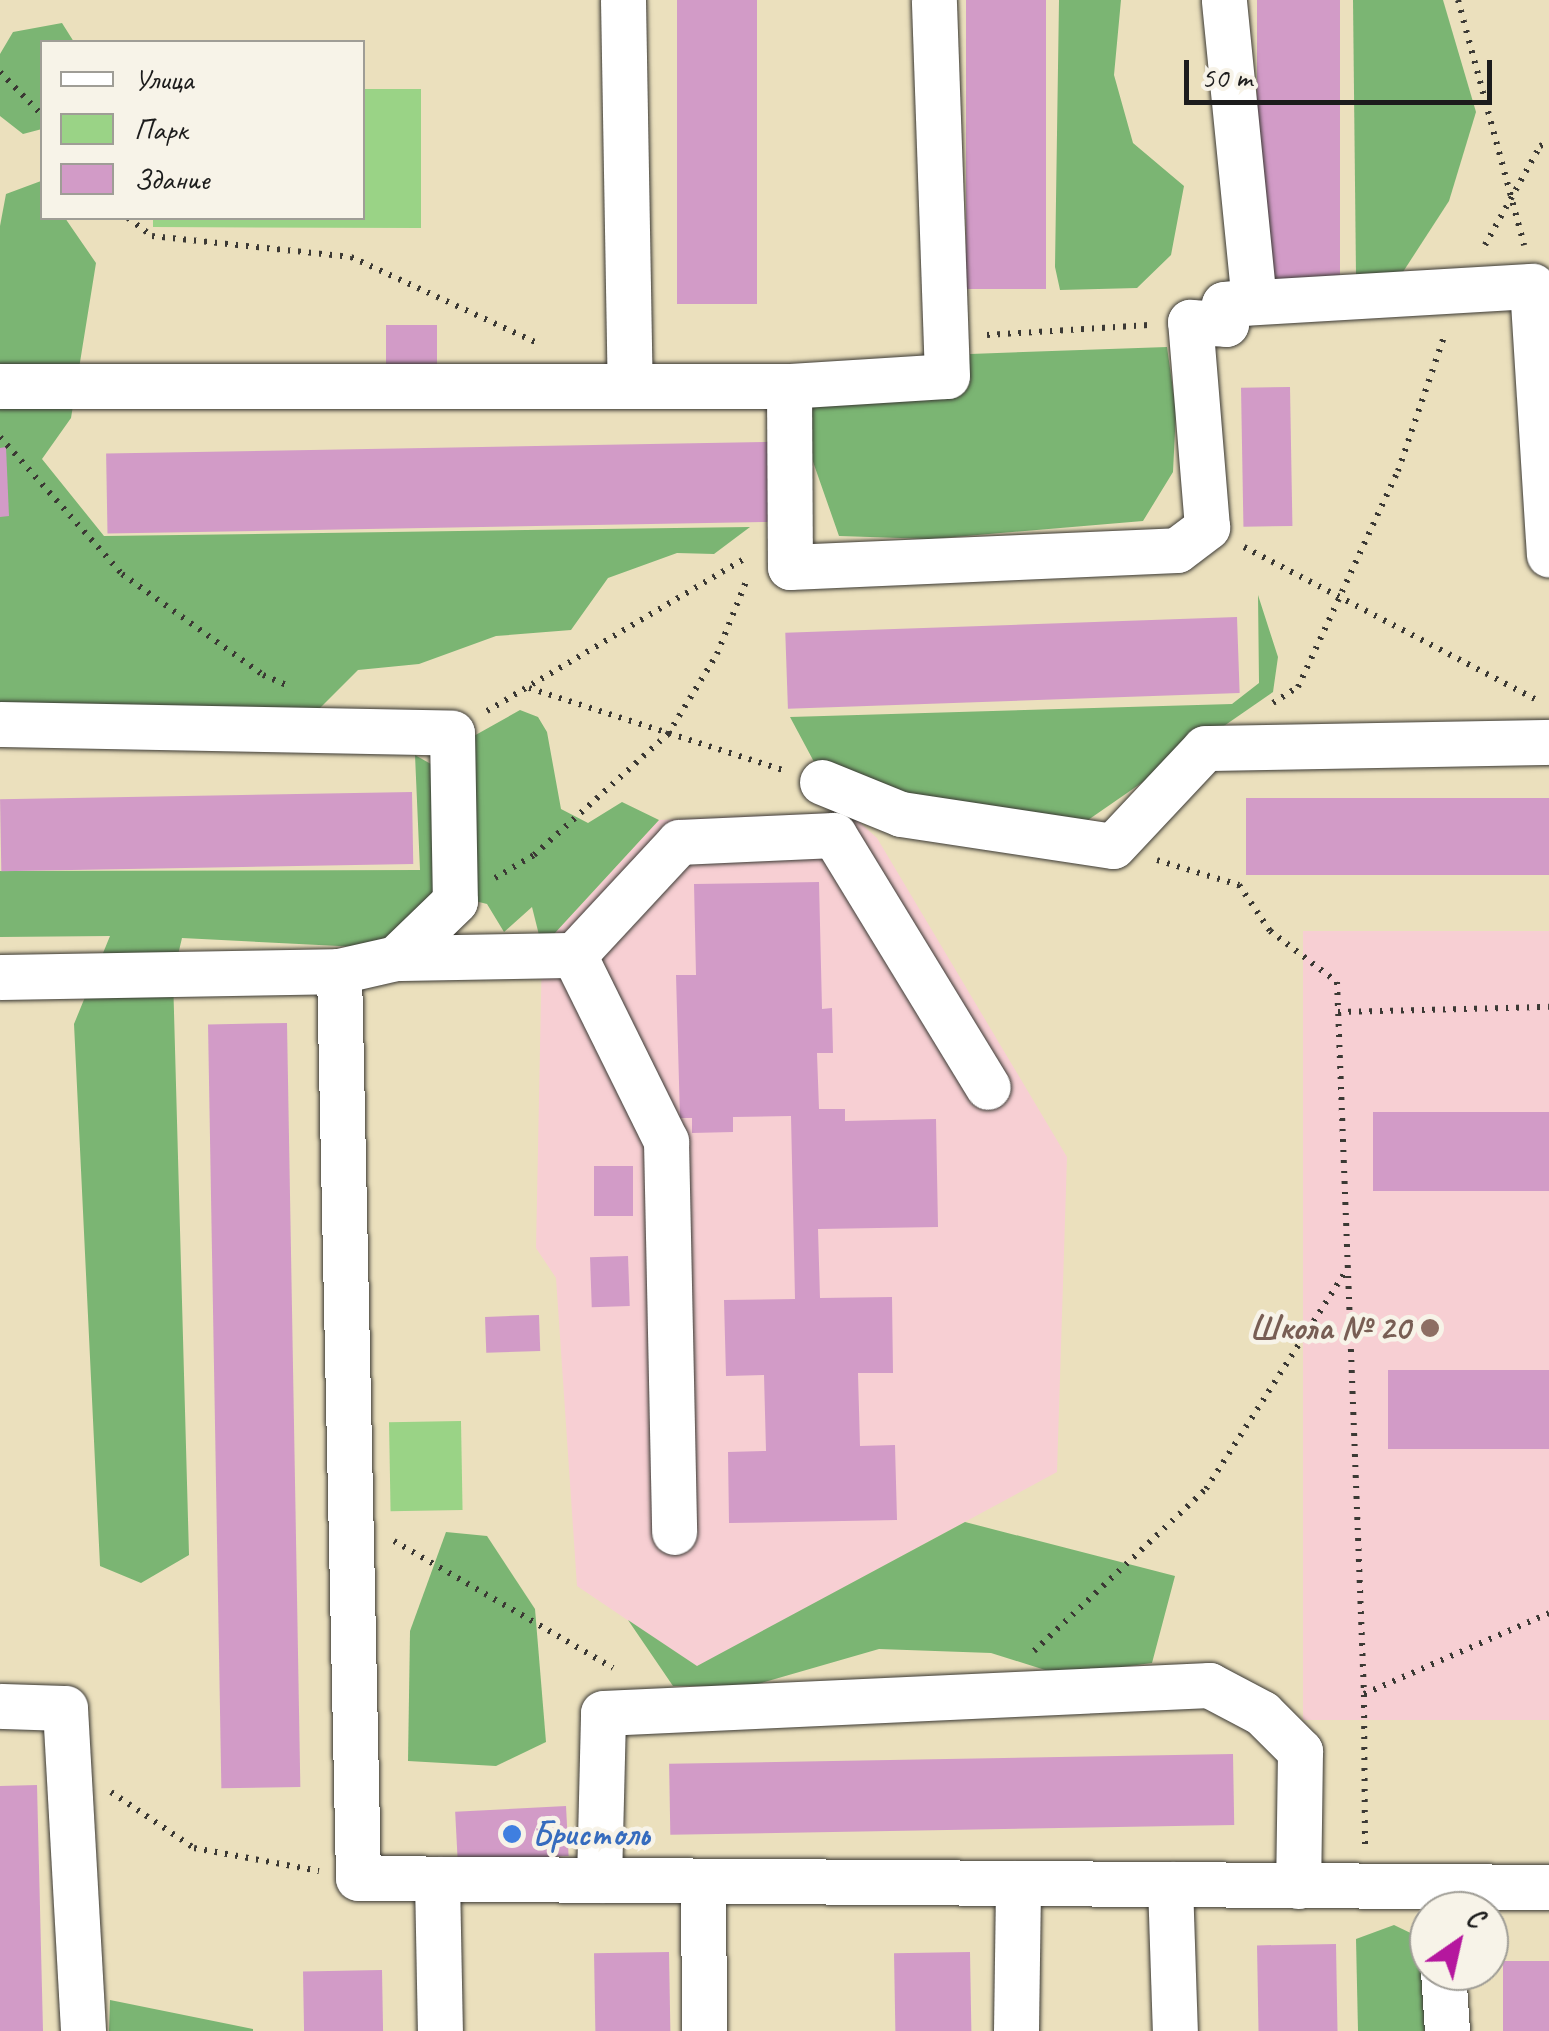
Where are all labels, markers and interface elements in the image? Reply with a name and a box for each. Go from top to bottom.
legend [40,40,365,220]
scale bar [1189,40,1496,102]
text: 50 m [1201,58,1252,96]
text: Улица [134,60,193,98]
text: Парк [134,110,188,148]
text: Здание [134,160,209,198]
place label: Школа № 20 [1249,1307,1410,1349]
marker: Школа № 20 [1419,1317,1441,1339]
place label: Бристоль [532,1813,649,1855]
marker: Бристоль [501,1823,523,1845]
north arrow [1409,1891,1509,1991]
text: С [1459,1899,1490,1936]

